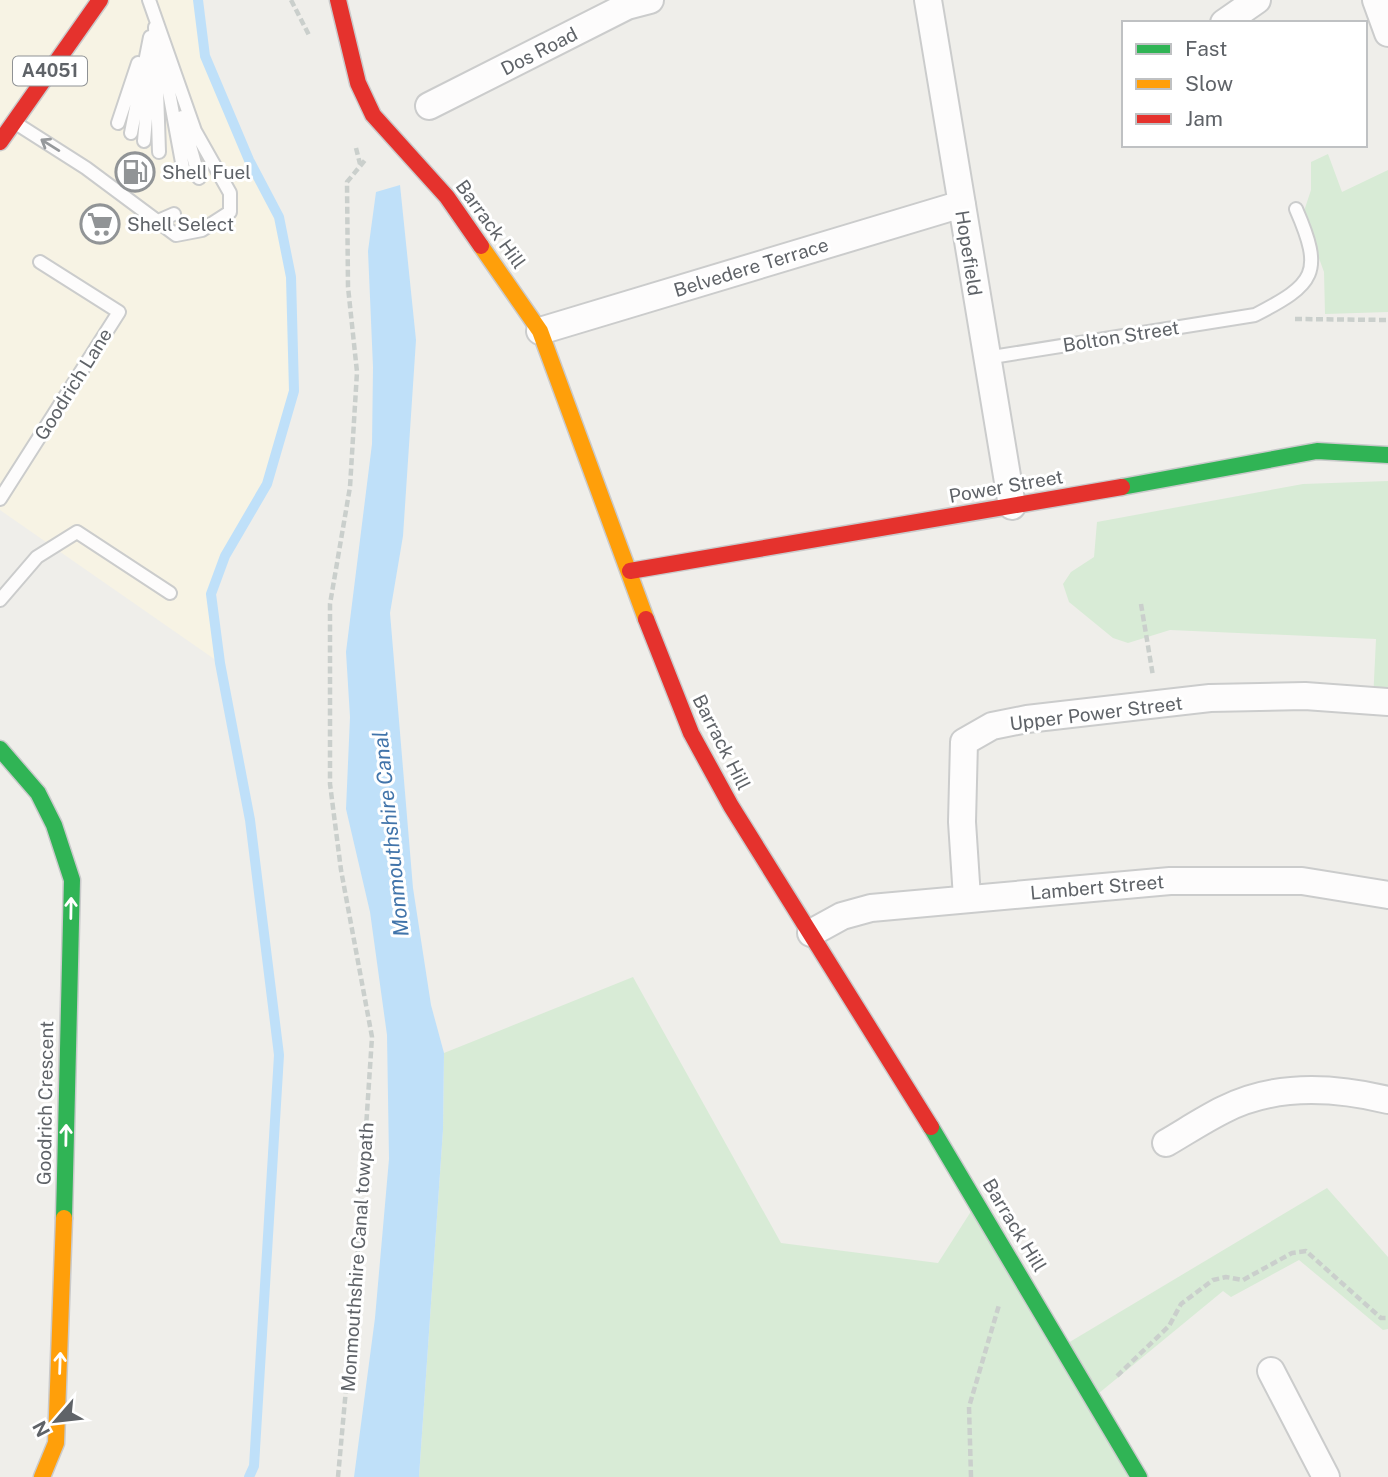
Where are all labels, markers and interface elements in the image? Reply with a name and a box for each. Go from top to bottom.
legend [1122,21,1367,147]
street label: Dos Road [497,22,581,80]
text: Fast [1185,36,1227,61]
road number: A4051 [13,56,87,86]
text: Slow [1185,71,1233,96]
text: Jam [1185,106,1223,131]
one-way arrow [40,138,60,152]
fuel station icon: Shell Fuel [114,151,156,193]
place label: Shell Fuel [162,161,251,183]
street label: Barrack Hill [451,175,531,273]
supermarket icon: Shell Select [79,203,121,245]
street label: Hopefield [951,209,987,297]
place label: Shell Select [127,213,234,235]
street label: Belvedere Terrace [671,233,831,301]
street label: Bolton Street [1061,316,1181,356]
street label: Goodrich Lane [30,324,116,444]
street label: Power Street [947,465,1065,507]
street label: Barrack Hill [689,691,755,793]
street label: Upper Power Street [1008,691,1184,735]
water label: Monmouthshire Canal [367,730,414,938]
street label: Lambert Street [1029,870,1165,904]
one-way arrow [64,897,78,920]
street label: Goodrich Crescent [33,1021,57,1185]
street label: Monmouthshire Canal towpath [337,1121,377,1393]
one-way arrow [59,1124,72,1147]
street label: Barrack Hill [979,1175,1051,1275]
one-way arrow [54,1351,67,1374]
north arrow [21,1386,91,1456]
text: N [28,1417,54,1441]

